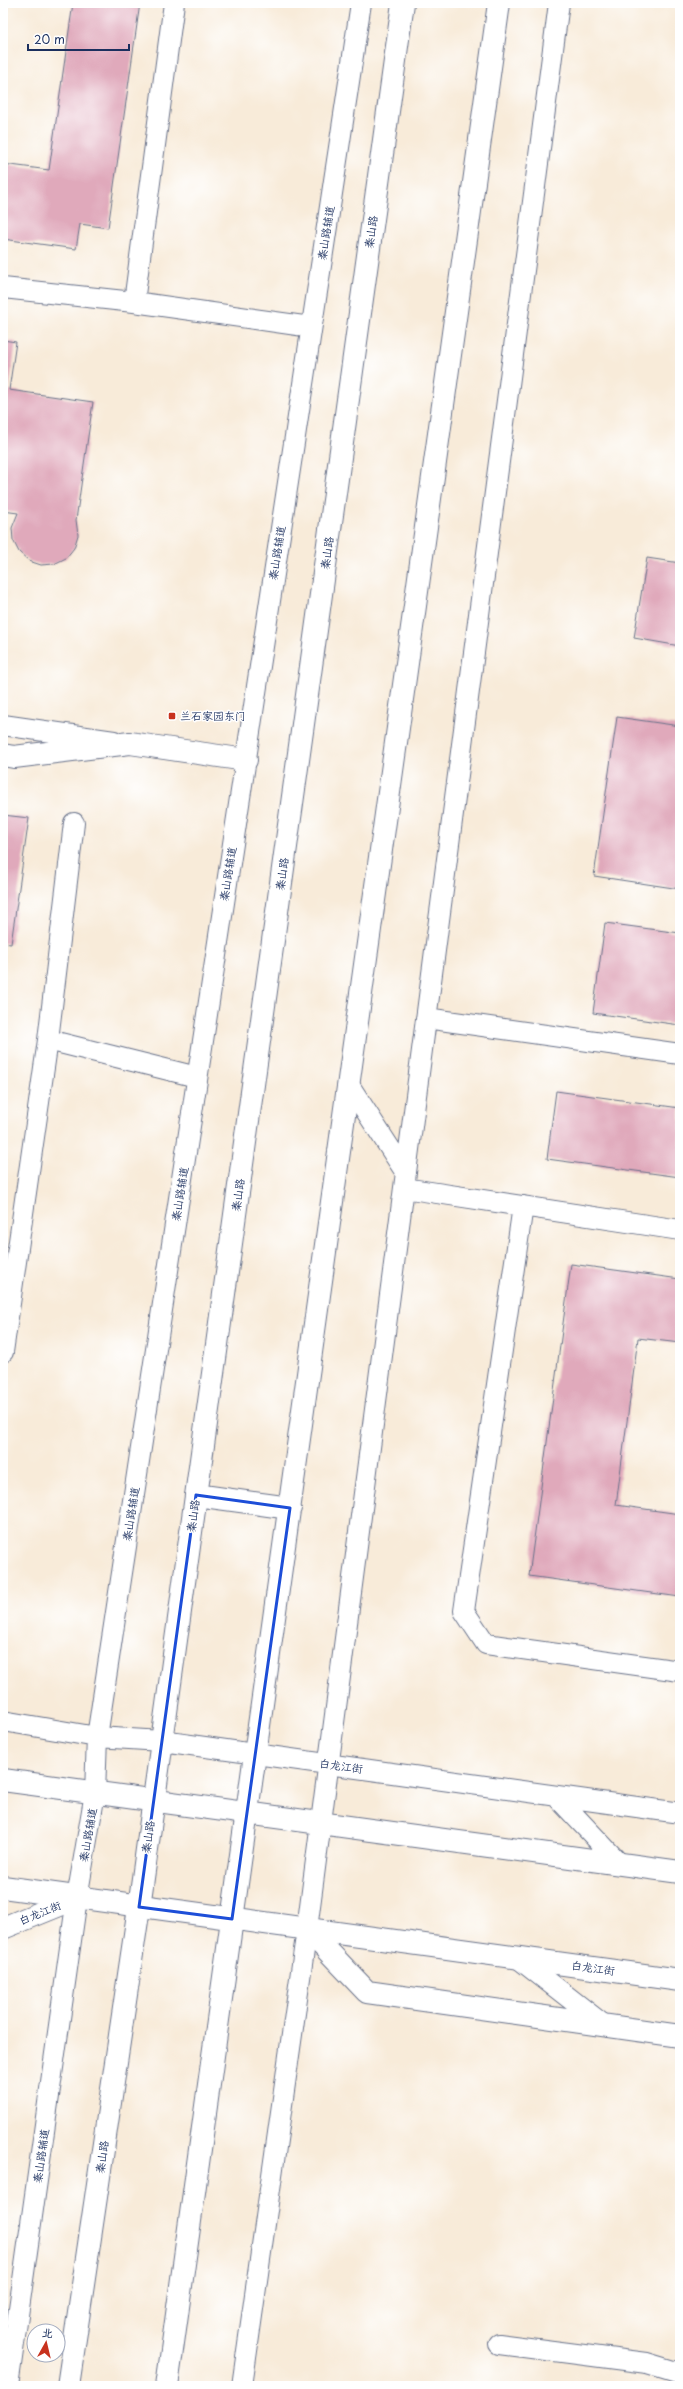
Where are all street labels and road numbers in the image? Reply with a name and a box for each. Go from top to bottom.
street label: 秦山路辅道 [313,204,338,261]
street label: 秦山路 [360,214,381,249]
street label: 秦山路辅道 [264,524,289,581]
street label: 秦山路 [316,535,337,570]
street label: 秦山路辅道 [215,845,240,902]
street label: 秦山路 [271,856,292,891]
street label: 秦山路辅道 [167,1165,192,1222]
street label: 秦山路 [227,1177,248,1212]
street label: 秦山路辅道 [118,1485,143,1542]
street label: 秦山路 [182,1498,203,1533]
street label: 白龙江街 [318,1754,365,1777]
street label: 秦山路辅道 [74,1806,101,1863]
street label: 秦山路 [137,1819,158,1854]
street label: 白龙江街 [16,1896,64,1929]
street label: 白龙江街 [570,1956,617,1979]
street label: 秦山路辅道 [28,2128,53,2184]
street label: 秦山路 [91,2139,112,2174]

